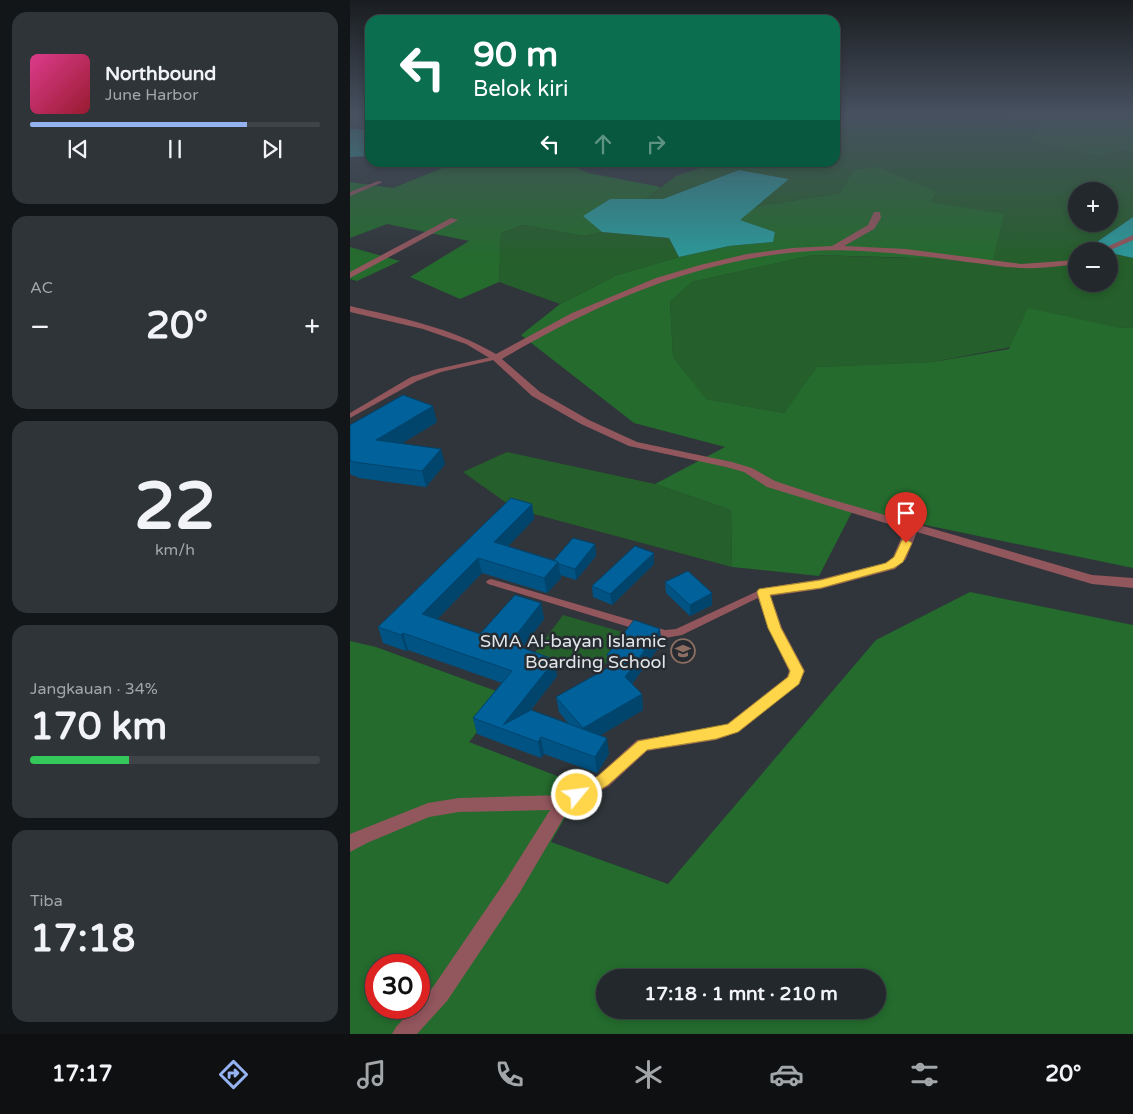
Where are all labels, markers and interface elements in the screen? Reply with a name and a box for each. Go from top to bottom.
text: 90 m [473,34,558,76]
icon: left [390,35,455,100]
text: Northbound [105,63,216,85]
text: Belok kiri [473,76,569,102]
text: June Harbor [105,85,198,105]
icon: left [536,130,564,158]
icon: ahead [589,130,617,158]
icon: right [642,130,670,158]
icon: previous [64,135,92,163]
icon: pause [161,135,189,163]
icon: next [258,135,286,163]
map controls [1068,182,1118,292]
button: + [1068,182,1118,232]
button: − [1068,242,1118,292]
text: AC [30,278,53,298]
text: 20° [146,303,208,349]
text: − [30,310,50,344]
text: + [304,310,320,344]
text: 22 [134,468,216,547]
pin [885,492,927,543]
icon: arrive [892,499,920,527]
text: km/h [155,540,195,560]
place label: SMA Al-bayan Islamic Boarding School [480,630,666,673]
school or university icon: SMA Al-bayan Islamic Boarding School [670,638,696,664]
text: Jangkauan · 34% [30,679,158,699]
text: 170 km [30,704,167,750]
position arrow [550,768,602,820]
text: Tiba [30,891,63,911]
text: 17:18 [30,916,135,962]
speed limit sign: 30 [365,954,430,1019]
text: 17:18 · 1 mnt · 210 m [644,983,838,1005]
icon: directions [216,1057,251,1092]
icon: music [354,1057,389,1092]
icon: phone [492,1057,527,1092]
icon: climate [631,1057,666,1092]
icon: car [769,1057,804,1092]
icon: filters [907,1057,942,1092]
text: 17:17 [52,1061,113,1087]
text: 20° [1045,1061,1081,1087]

